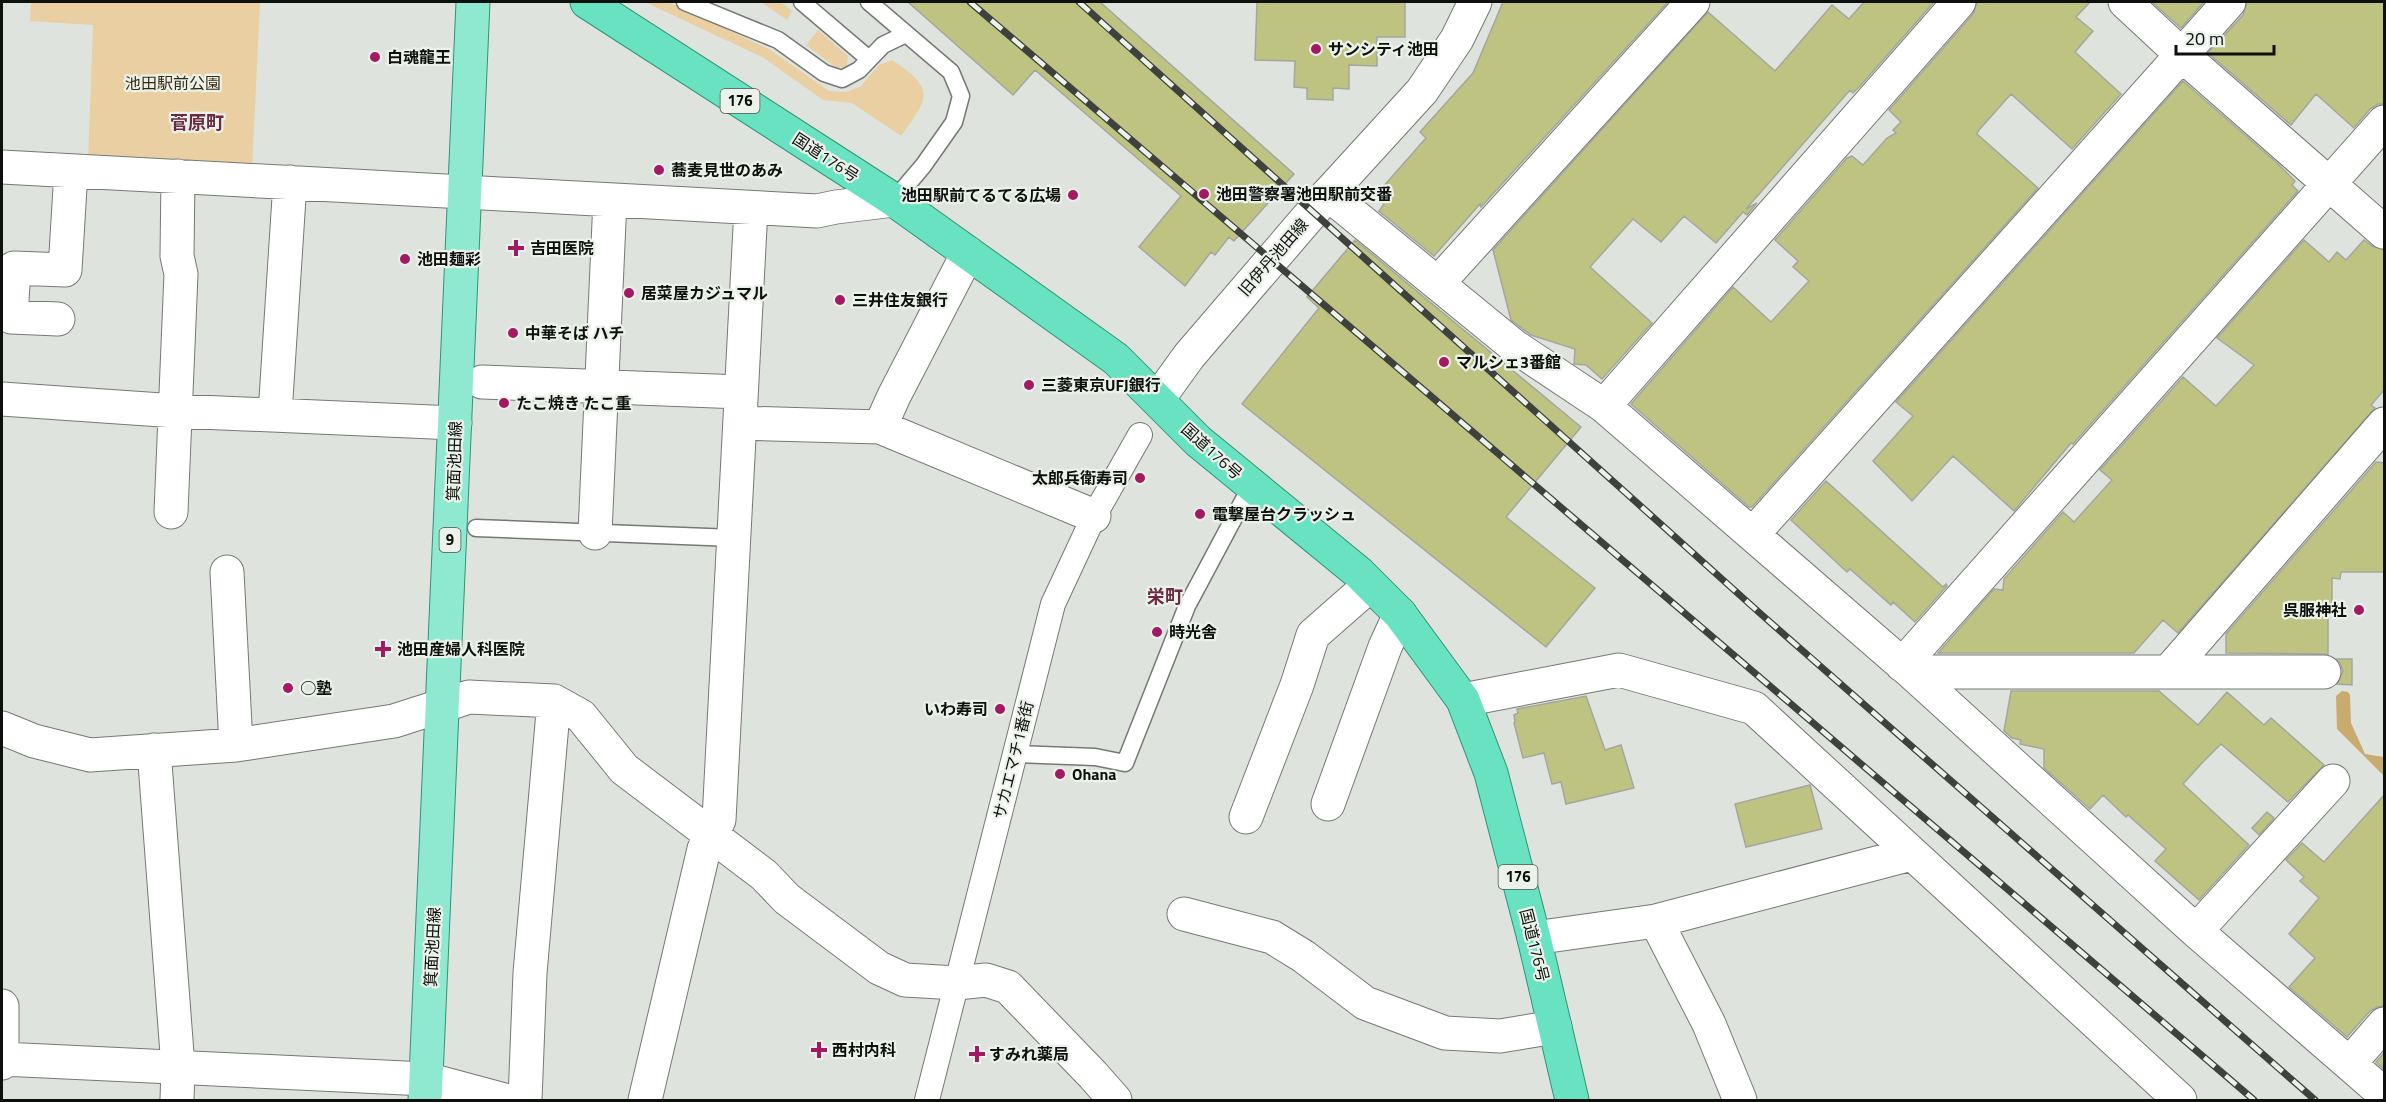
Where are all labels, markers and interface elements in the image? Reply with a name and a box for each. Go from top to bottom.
scale bar [2176,18,2274,56]
text: 20 m [2185,25,2224,52]
place label: サンシティ池田 [1328,37,1439,61]
marker: サンシティ池田 [1309,42,1323,56]
place label: 白魂龍王 [387,45,451,69]
marker: 白魂龍王 [368,50,382,64]
park label: 池田駅前公園 [125,71,221,95]
road number: 176 [720,89,760,113]
district label: 菅原町 [170,109,224,136]
street label: 国道176号 [788,127,864,187]
place label: 蕎麦見世のあみ [671,158,783,182]
marker: 蕎麦見世のあみ [652,163,666,177]
place label: 池田警察署池田駅前交番 [1216,182,1392,206]
place label: 池田駅前てるてる広場 [901,183,1061,207]
marker: 池田警察署池田駅前交番 [1197,187,1211,201]
marker: 池田駅前てるてる広場 [1066,188,1080,202]
street label: 旧伊丹池田線 [1232,213,1314,301]
place label: 吉田医院 [530,236,594,260]
marker: 吉田医院 [507,239,525,257]
place label: 池田麺彩 [417,247,481,271]
marker: 池田麺彩 [398,252,412,266]
place label: 居菜屋カジュマル [641,281,768,305]
marker: 居菜屋カジュマル [622,286,636,300]
place label: 三井住友銀行 [852,288,948,312]
marker: 三井住友銀行 [833,293,847,307]
place label: 中華そば ハチ [525,321,625,345]
marker: 中華そば ハチ [506,326,520,340]
place label: マルシェ3番館 [1456,350,1561,374]
marker: マルシェ3番館 [1437,355,1451,369]
place label: 三菱東京UFJ銀行 [1041,373,1161,397]
marker: 三菱東京UFJ銀行 [1022,378,1036,392]
place label: たこ焼き たこ重 [516,391,632,415]
marker: たこ焼き たこ重 [497,396,511,410]
street label: 国道176号 [1176,417,1248,485]
street label: 箕面池田線 [441,421,467,501]
place label: 太郎兵衛寿司 [1032,466,1128,490]
marker: 太郎兵衛寿司 [1133,471,1147,485]
place label: 電撃屋台クラッシュ [1212,502,1356,526]
marker: 電撃屋台クラッシュ [1193,507,1207,521]
road number: 9 [440,528,460,552]
district label: 栄町 [1147,583,1183,610]
place label: 呉服神社 [2283,598,2347,622]
marker: 呉服神社 [2352,603,2366,617]
place label: 時光舎 [1169,620,1217,644]
marker: 時光舎 [1150,625,1164,639]
place label: 池田産婦人科医院 [397,637,525,661]
marker: 池田産婦人科医院 [374,640,392,658]
place label: ○塾 [300,676,332,700]
marker: ○塾 [281,681,295,695]
place label: いわ寿司 [924,697,988,721]
street label: サカエマチ1番街 [987,698,1039,822]
marker: いわ寿司 [993,702,1007,716]
place label: Ohana [1072,762,1116,786]
marker: Ohana [1053,767,1067,781]
road number: 176 [1498,865,1538,889]
street label: 箕面池田線 [418,906,446,988]
street label: 国道176号 [1514,906,1556,984]
place label: 西村内科 [832,1038,896,1062]
marker: 西村内科 [810,1041,828,1059]
place label: すみれ薬局 [989,1042,1069,1066]
marker: すみれ薬局 [970,1047,984,1061]

